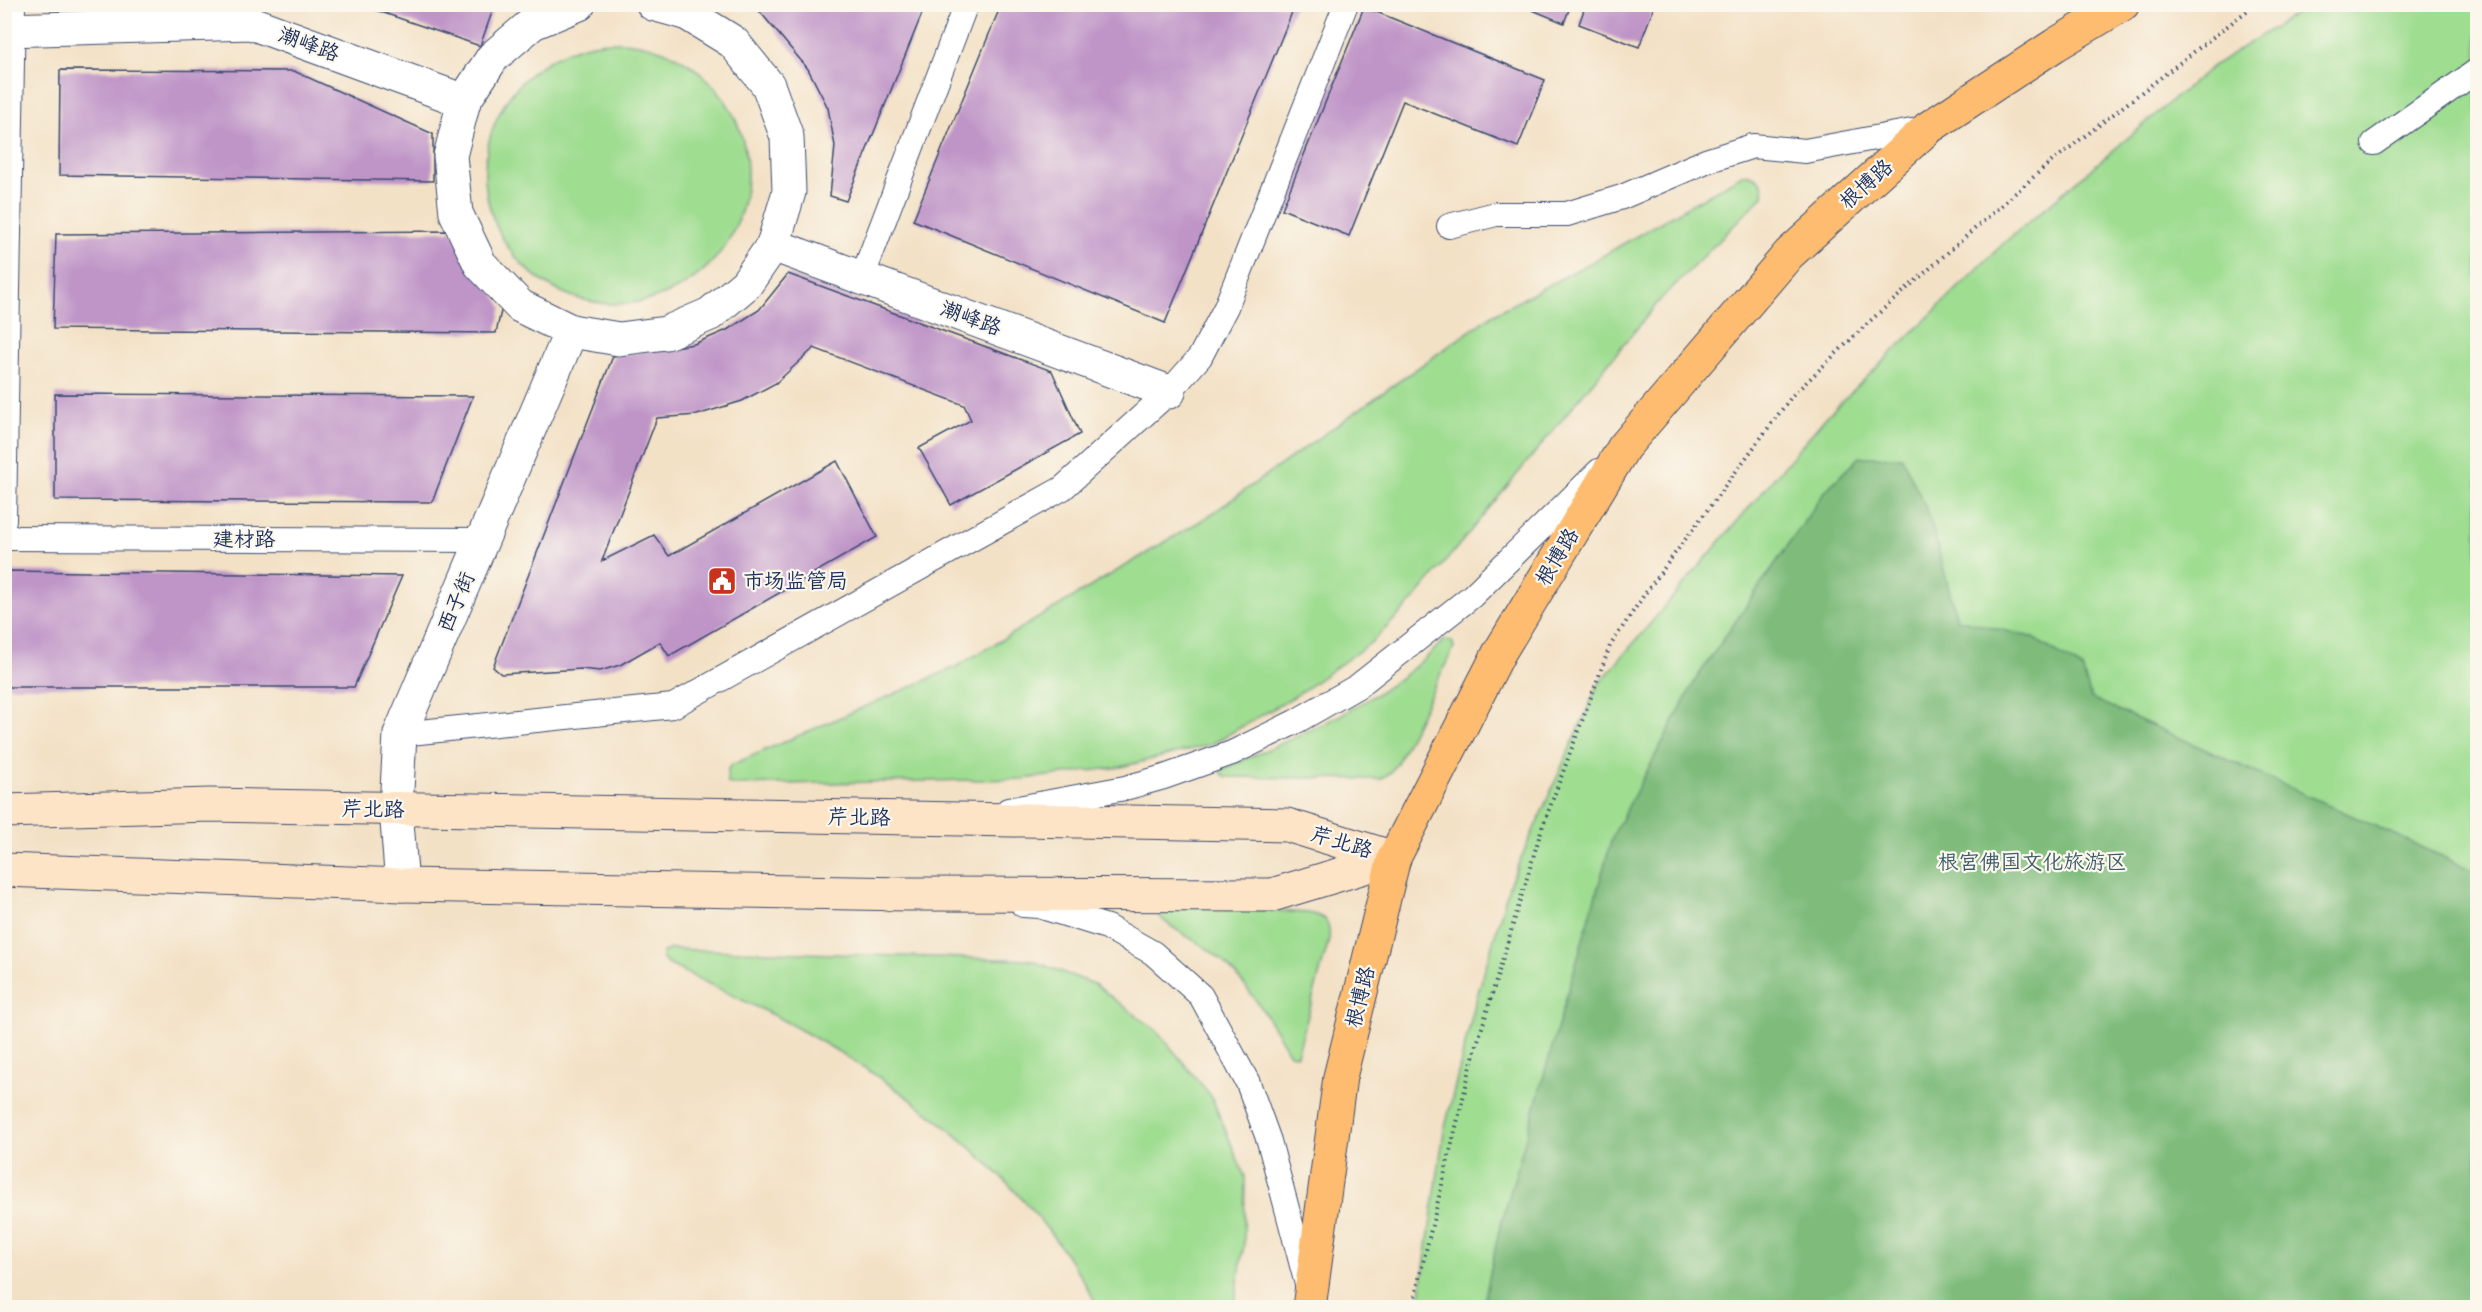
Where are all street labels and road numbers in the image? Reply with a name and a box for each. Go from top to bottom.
street label: 潮峰路 [275,19,344,66]
street label: 根博路 [1833,152,1897,214]
street label: 潮峰路 [937,293,1006,340]
street label: 根博路 [1528,522,1584,590]
street label: 建材路 [213,524,276,551]
street label: 西子街 [430,567,479,636]
street label: 芹北路 [341,793,405,822]
street label: 芹北路 [827,801,891,830]
street label: 芹北路 [1308,818,1377,863]
street label: 根博路 [1338,963,1379,1030]

